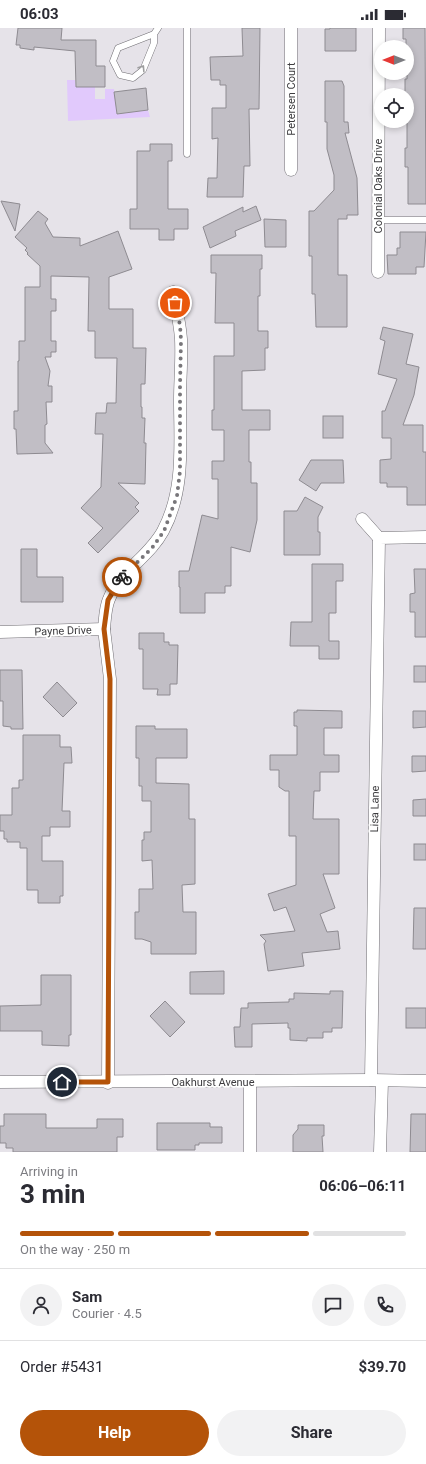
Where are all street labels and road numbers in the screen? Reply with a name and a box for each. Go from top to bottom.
street label: Petersen Court [285,62,298,136]
street label: Colonial Oaks Drive [372,138,385,233]
street label: Payne Drive [34,623,92,638]
street label: Lisa Lane [368,785,382,833]
street label: Oakhurst Avenue [172,1076,255,1089]

